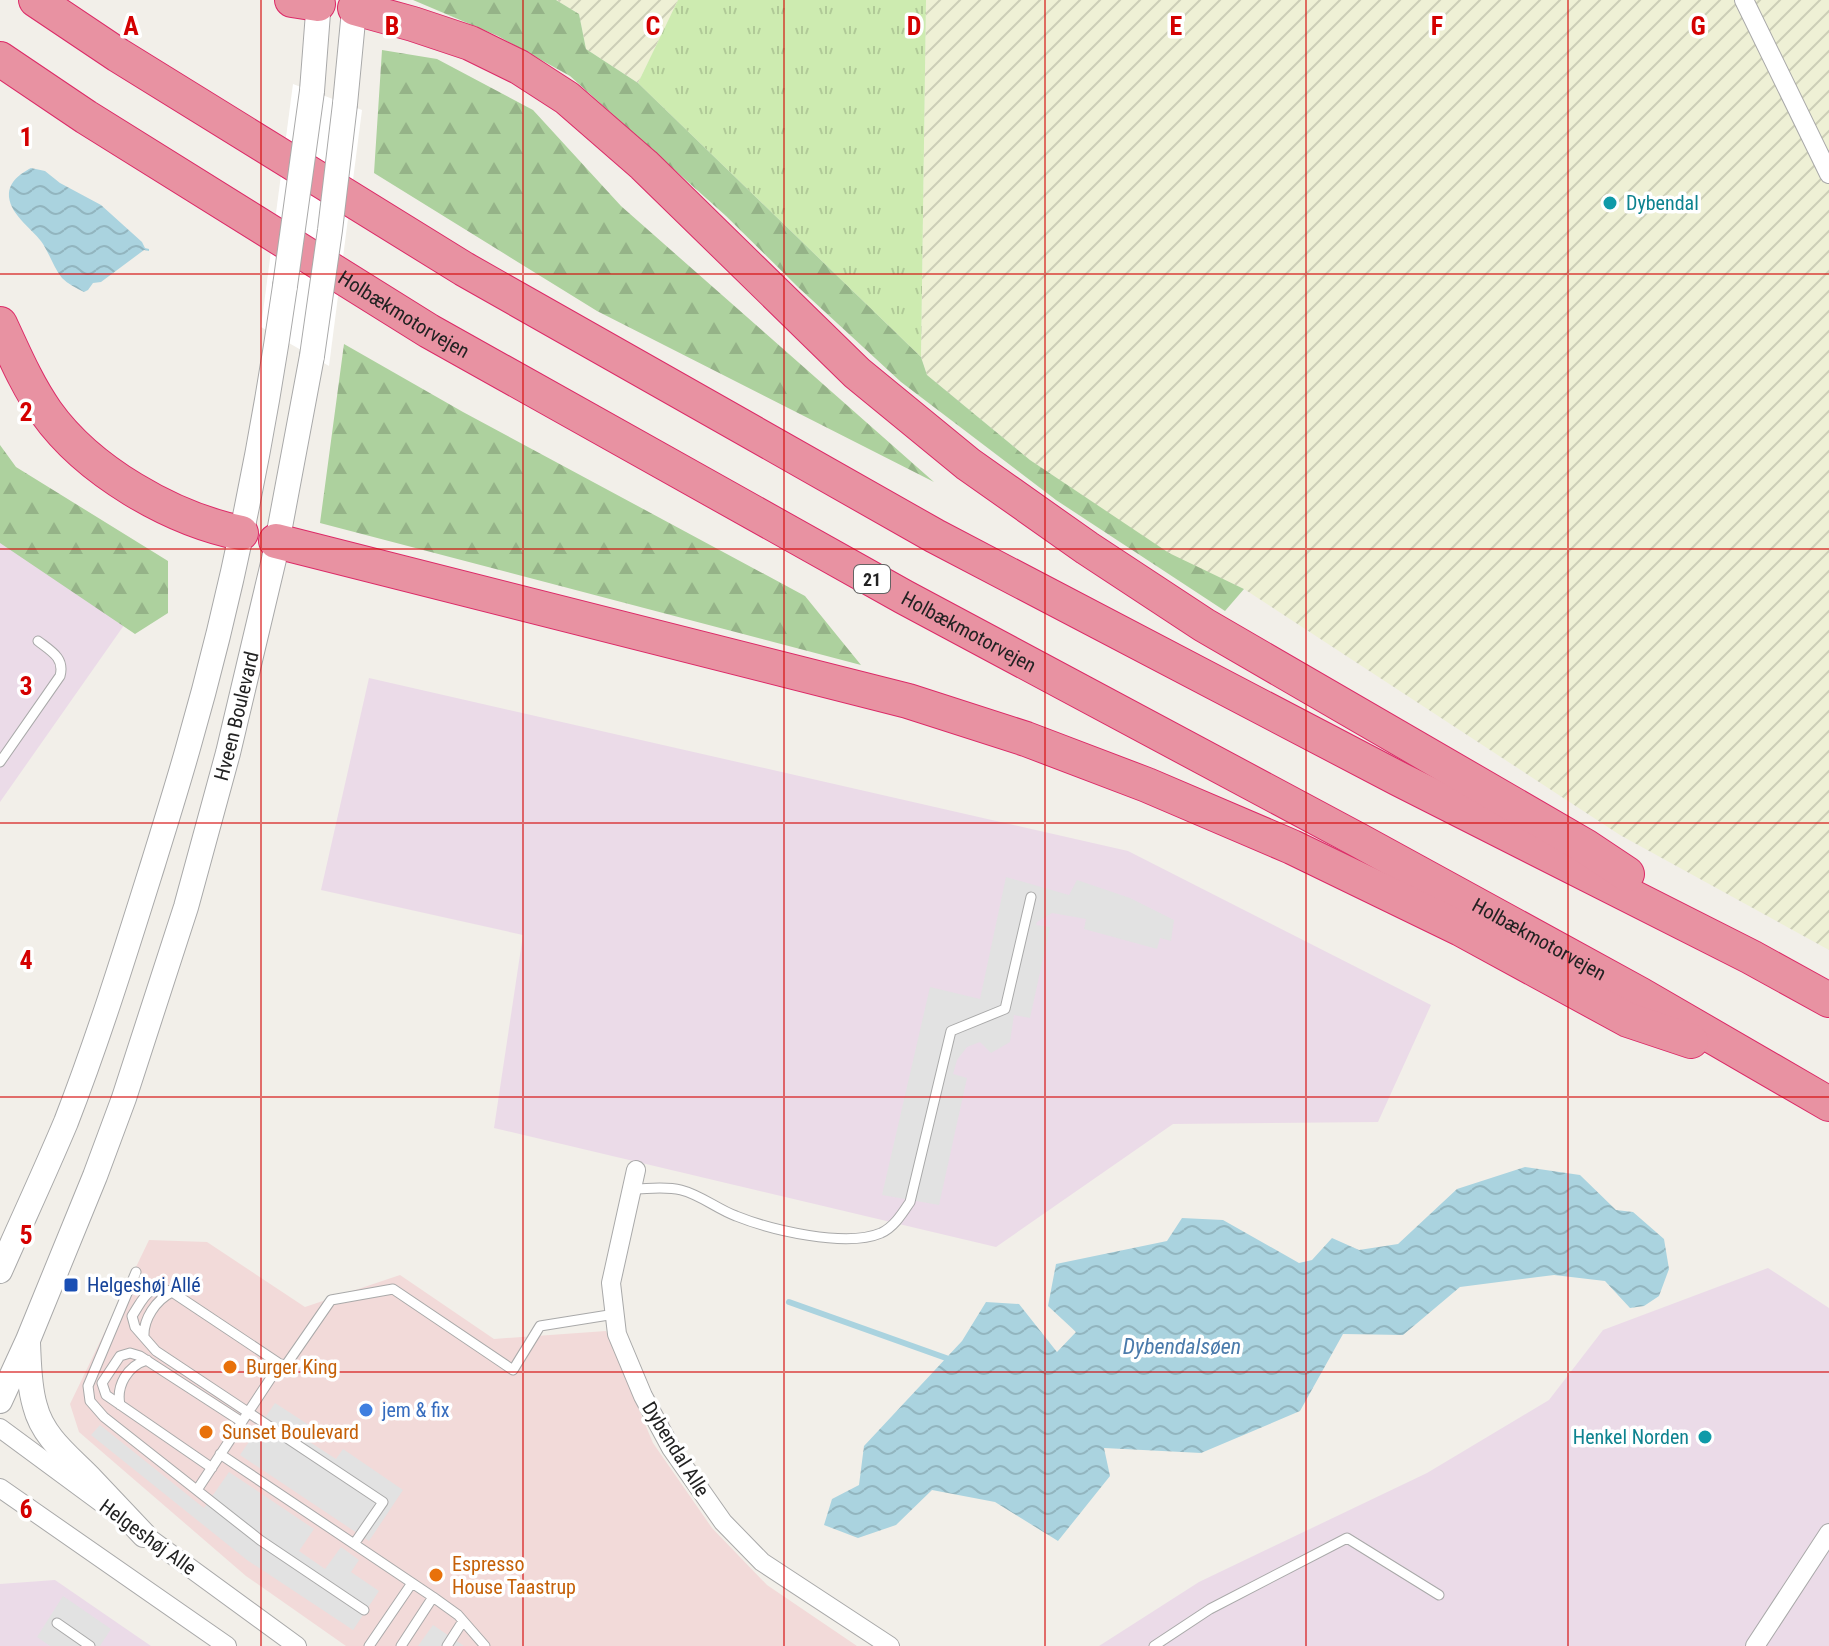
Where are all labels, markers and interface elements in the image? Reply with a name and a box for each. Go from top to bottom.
text: A [123,11,139,41]
text: B [385,11,399,41]
text: C [646,11,661,41]
text: D [907,11,921,41]
text: E [1170,11,1183,41]
text: F [1431,11,1443,41]
text: G [1690,11,1706,41]
text: 1 [19,122,33,152]
place label: Dybendal [1626,191,1699,215]
marker: Dybendal [1601,194,1619,212]
street label: Holbækmotorvejen [334,265,474,363]
text: 2 [19,397,33,427]
road number: 21 [854,565,890,593]
street label: Holbækmotorvejen [898,586,1040,677]
street label: Hveen Boulevard [209,649,264,783]
text: 3 [19,671,33,701]
street label: Holbækmotorvejen [1468,893,1610,986]
text: 4 [19,945,33,975]
text: 5 [19,1220,33,1250]
place label: Helgeshøj Allé [87,1273,201,1297]
marker: Helgeshøj Allé [62,1276,80,1294]
water label: Dybendalsøen [1123,1334,1241,1359]
place label: Burger King [246,1355,337,1379]
marker: Burger King [221,1358,239,1376]
street label: Dybendal Alle [637,1397,715,1501]
place label: jem & fix [381,1398,450,1422]
marker: jem & fix [357,1401,375,1419]
place label: Sunset Boulevard [222,1420,359,1444]
marker: Sunset Boulevard [197,1423,215,1441]
place label: Henkel Norden [1573,1425,1689,1449]
marker: Henkel Norden [1696,1428,1714,1446]
text: 6 [19,1494,33,1524]
street label: Helgeshøj Alle [95,1494,201,1580]
place label: Espresso House Taastrup [452,1552,576,1599]
marker: Espresso House Taastrup [427,1566,445,1584]

